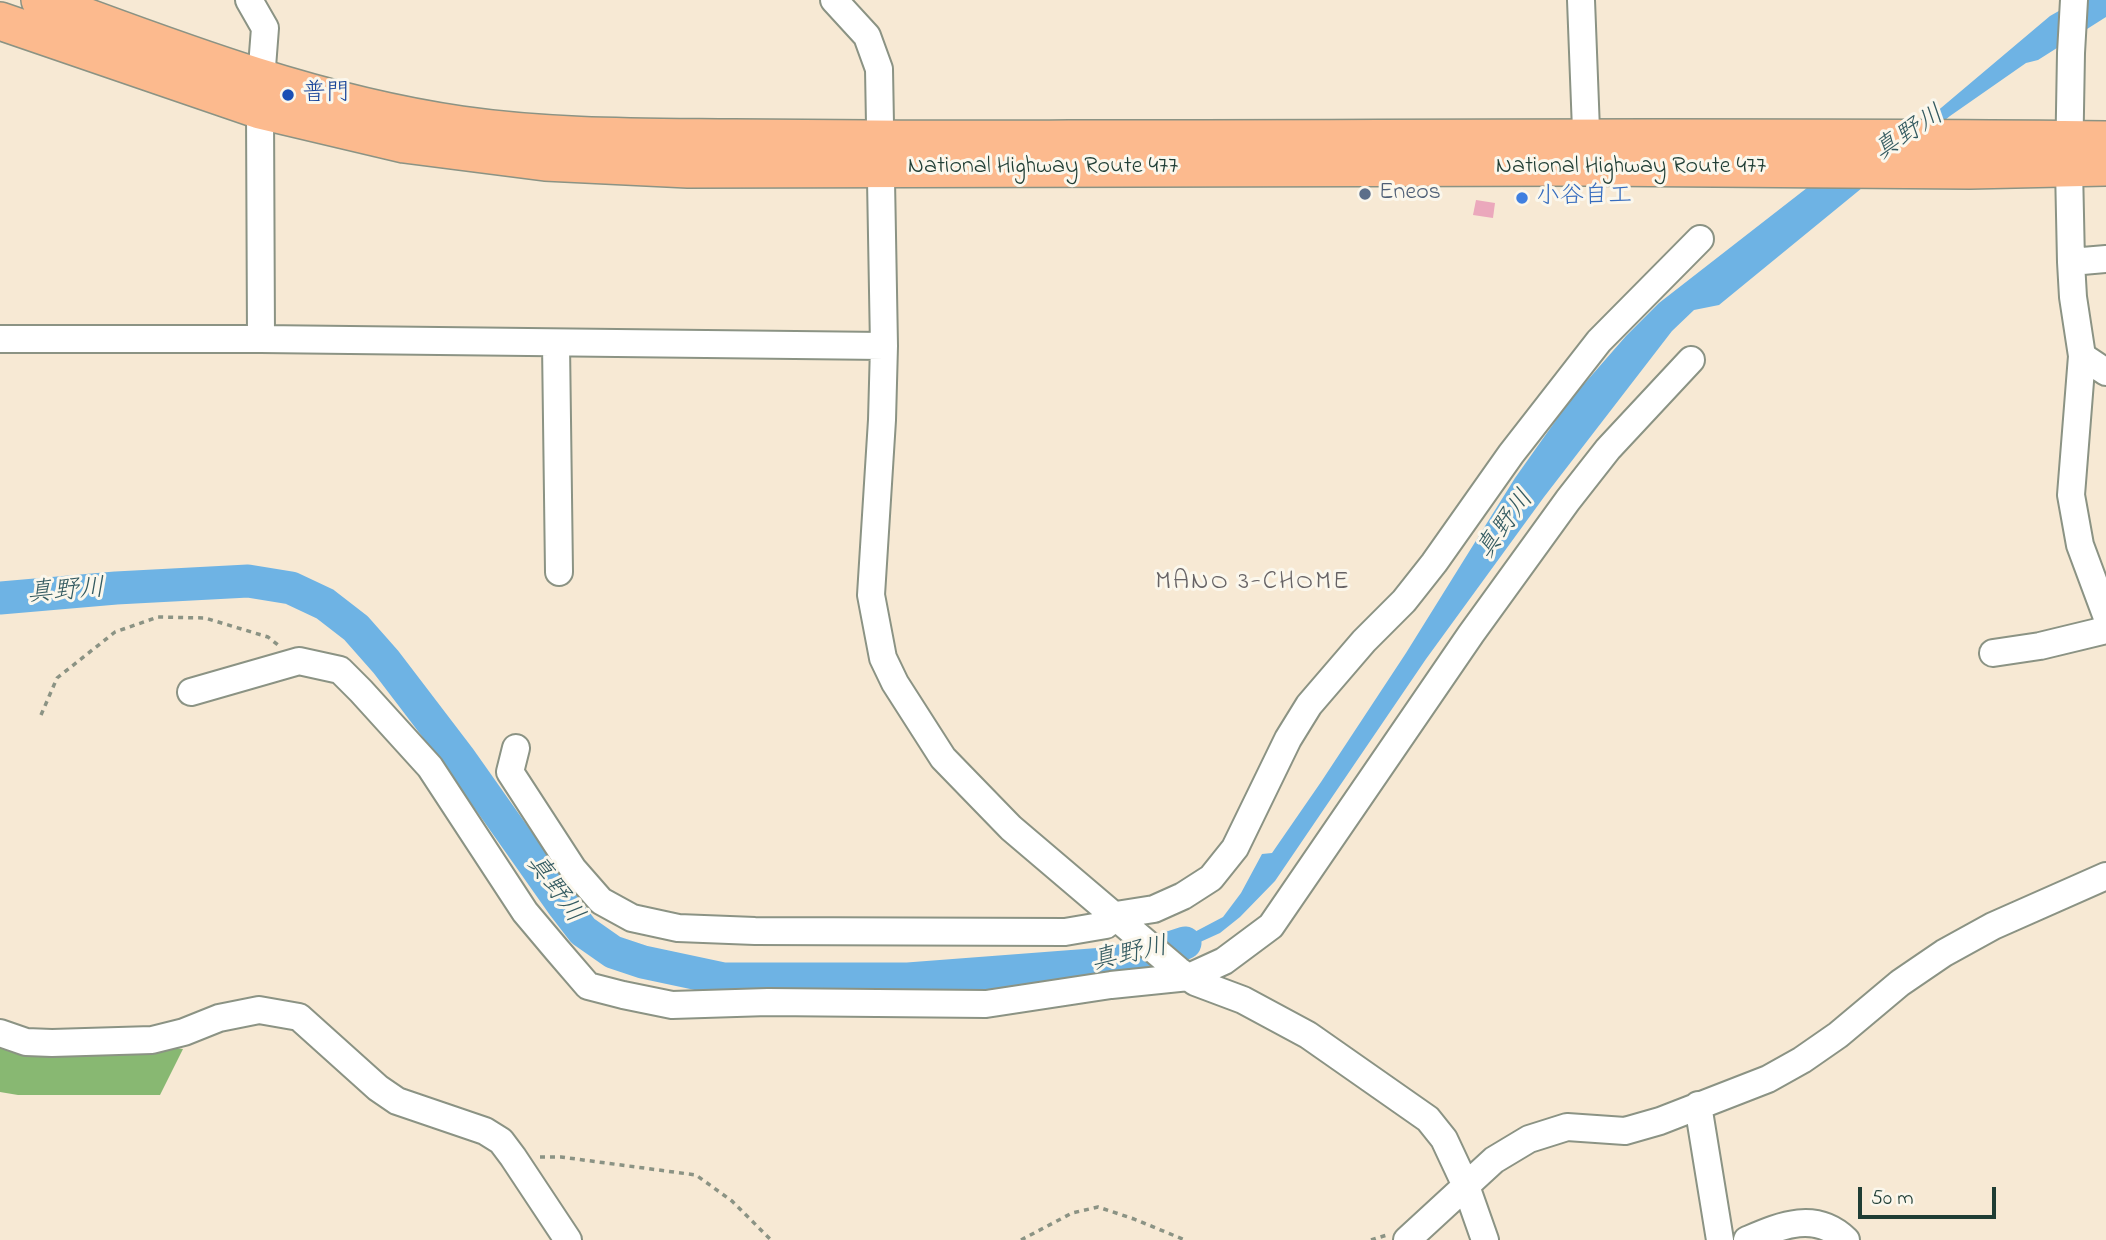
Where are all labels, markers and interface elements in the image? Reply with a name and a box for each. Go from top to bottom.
place label: 普門 [302,81,350,109]
marker: 普門 [280,87,296,103]
water label: 真野川 [1869,101,1951,169]
street label: National Highway Route 477 [908,154,1178,182]
street label: National Highway Route 477 [1496,154,1766,182]
place label: Eneos [1379,180,1441,208]
place label: 小谷自工 [1536,184,1632,212]
marker: Eneos [1357,186,1373,202]
marker: 小谷自工 [1514,190,1530,206]
water label: 真野川 [1471,485,1543,567]
district label: MANO 3-CHOME [1157,568,1349,600]
water label: 真野川 [26,575,106,611]
water label: 真野川 [517,849,589,931]
water label: 真野川 [1089,933,1171,979]
scale bar [1861,1174,1999,1218]
text: 50 m [1871,1184,1914,1214]

